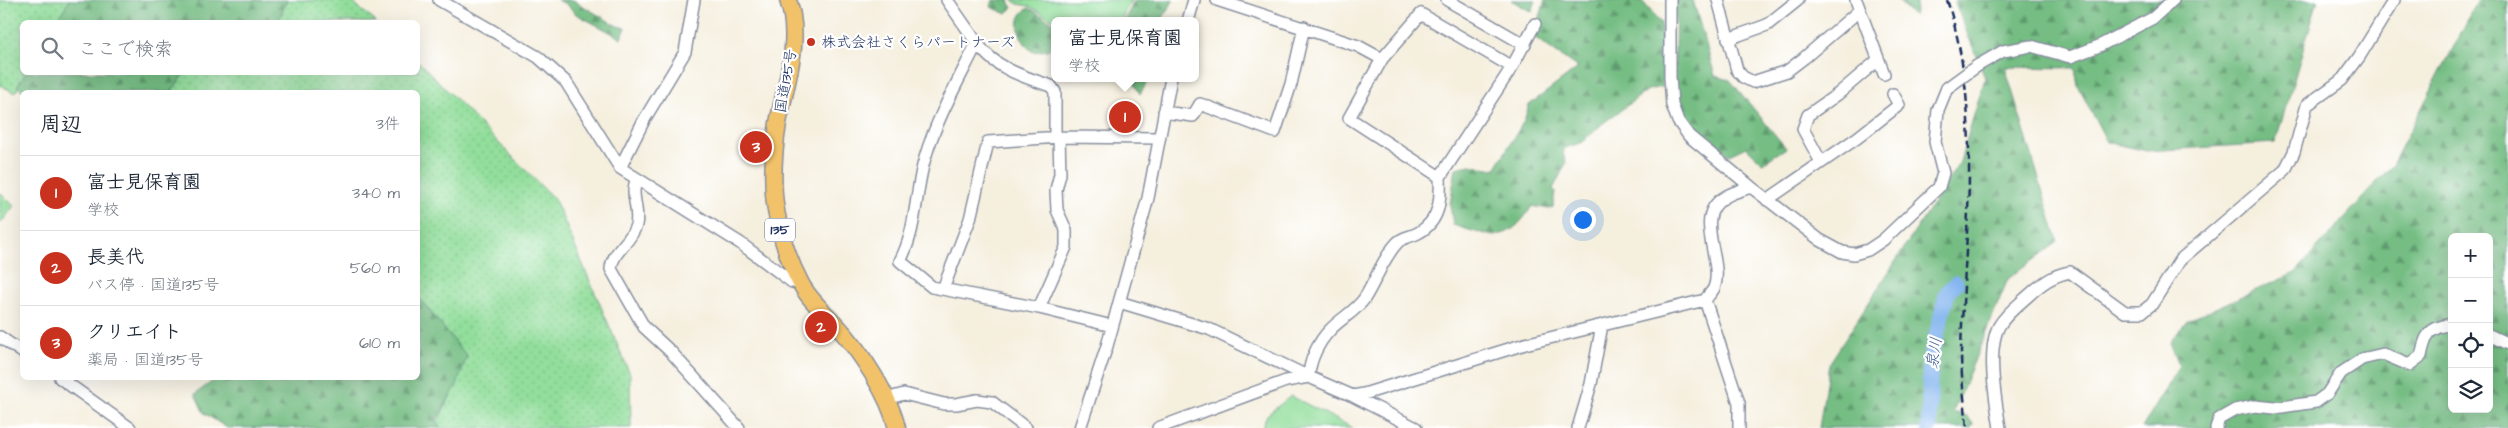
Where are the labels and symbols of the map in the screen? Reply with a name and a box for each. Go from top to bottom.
place label: 株式会社さくらパートナーズ [821,32,1015,53]
marker: 株式会社さくらパートナーズ [805,36,817,48]
street label: 国道135号 [770,47,802,115]
pin: 1 [1109,98,1141,136]
pin: 3 [740,128,772,166]
your location [1570,207,1596,233]
road number: 135 [765,218,795,242]
pin: 2 [805,308,837,346]
water label: 泉川 [1921,335,1947,371]

